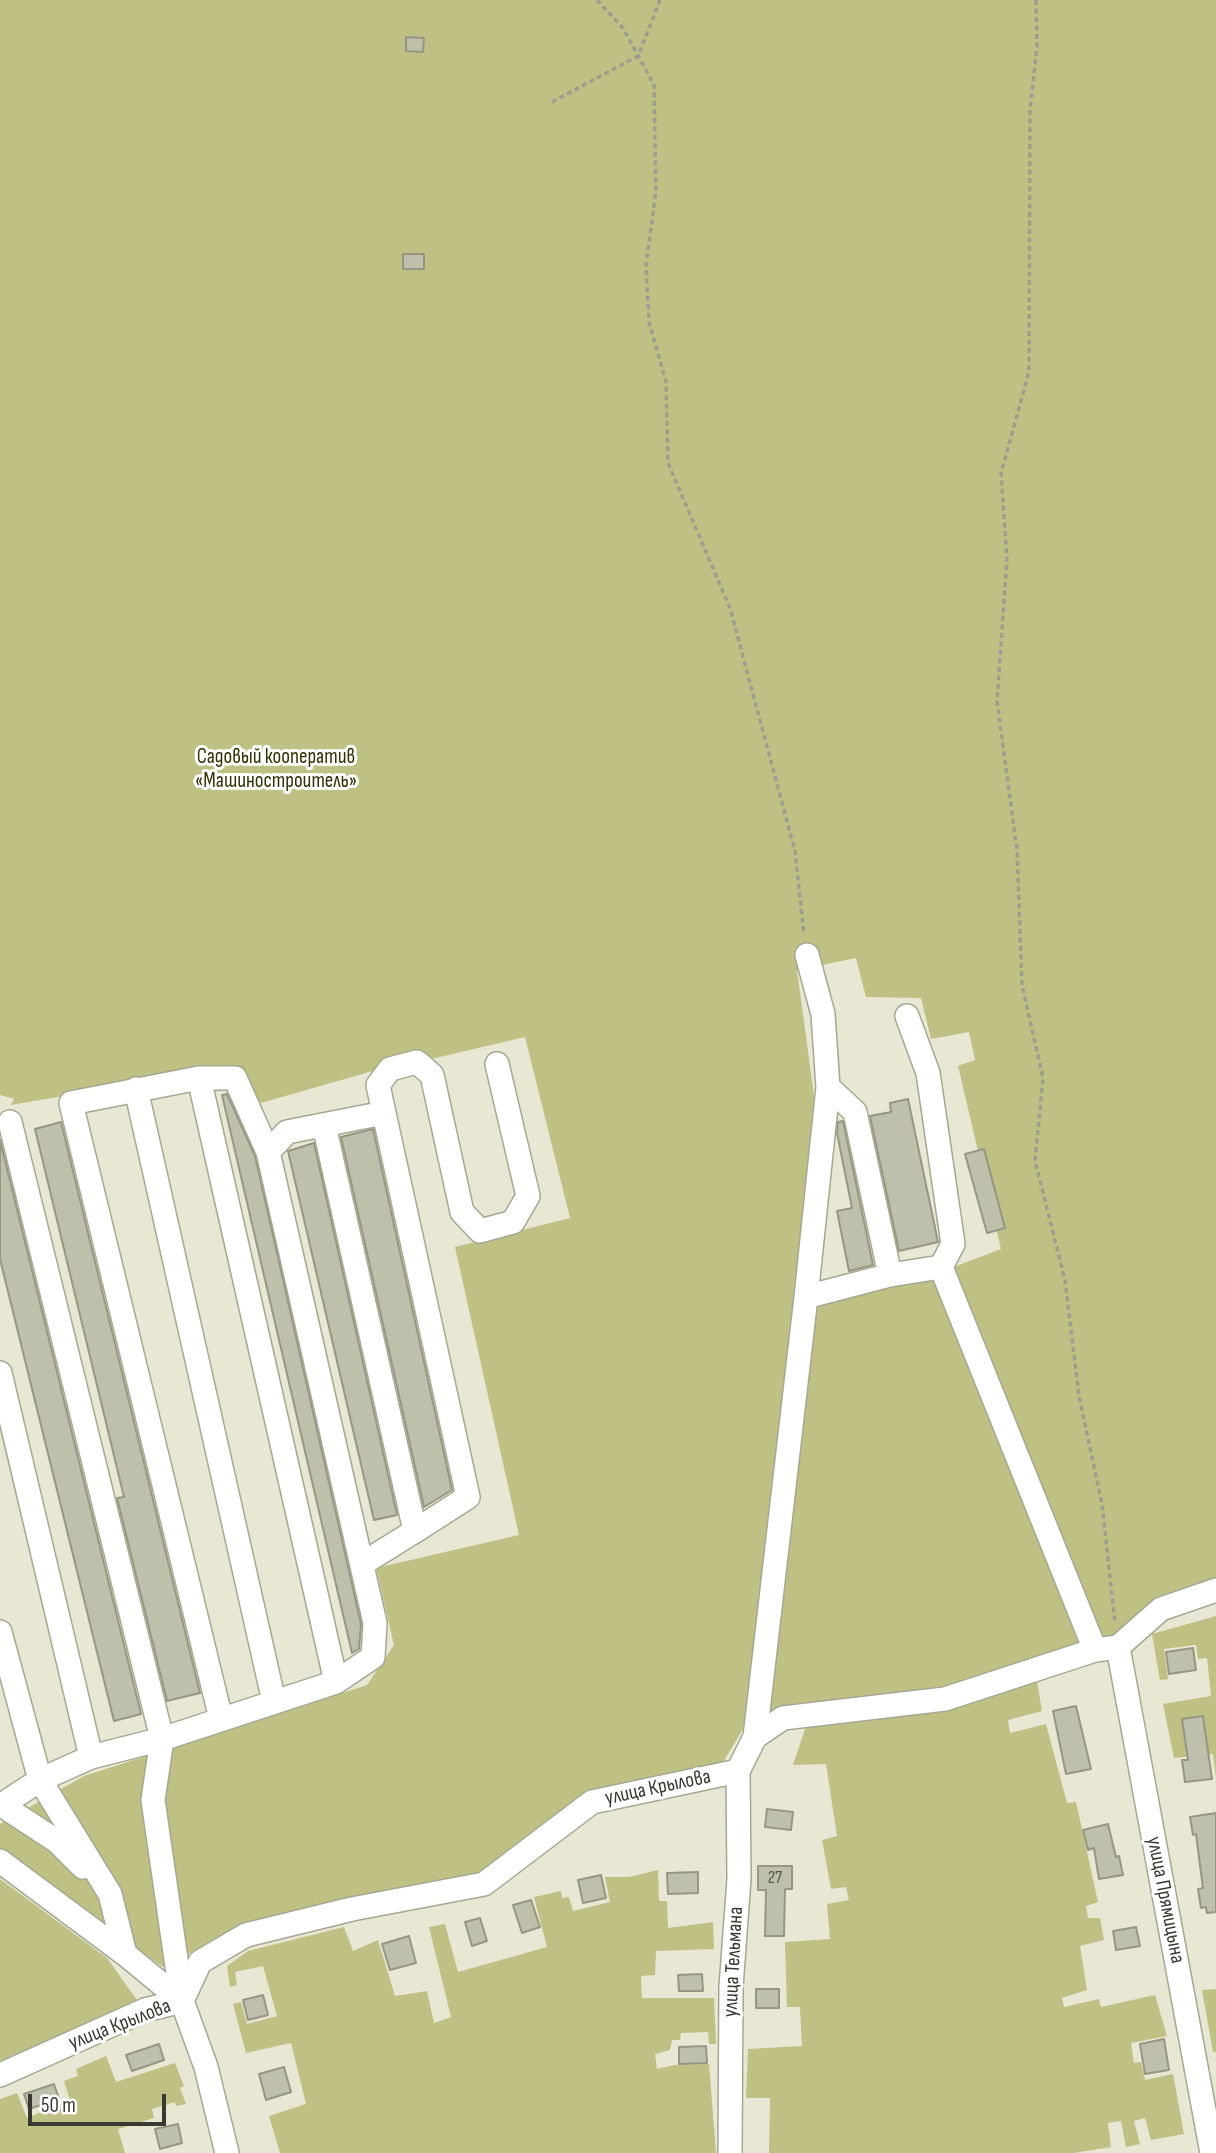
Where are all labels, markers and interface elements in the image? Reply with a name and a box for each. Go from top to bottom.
park label: Садовый кооператив «Машиностроитель» [195,745,357,795]
street label: улица Крылова [603,1765,713,1811]
street label: улица Прямицына [1140,1834,1190,1966]
house number: 27 [768,1867,782,1889]
street label: улица Тельмана [719,1906,749,2018]
street label: улица Крылова [65,1994,175,2056]
scale bar [32,2080,170,2124]
text: 50 m [41,2093,76,2118]

